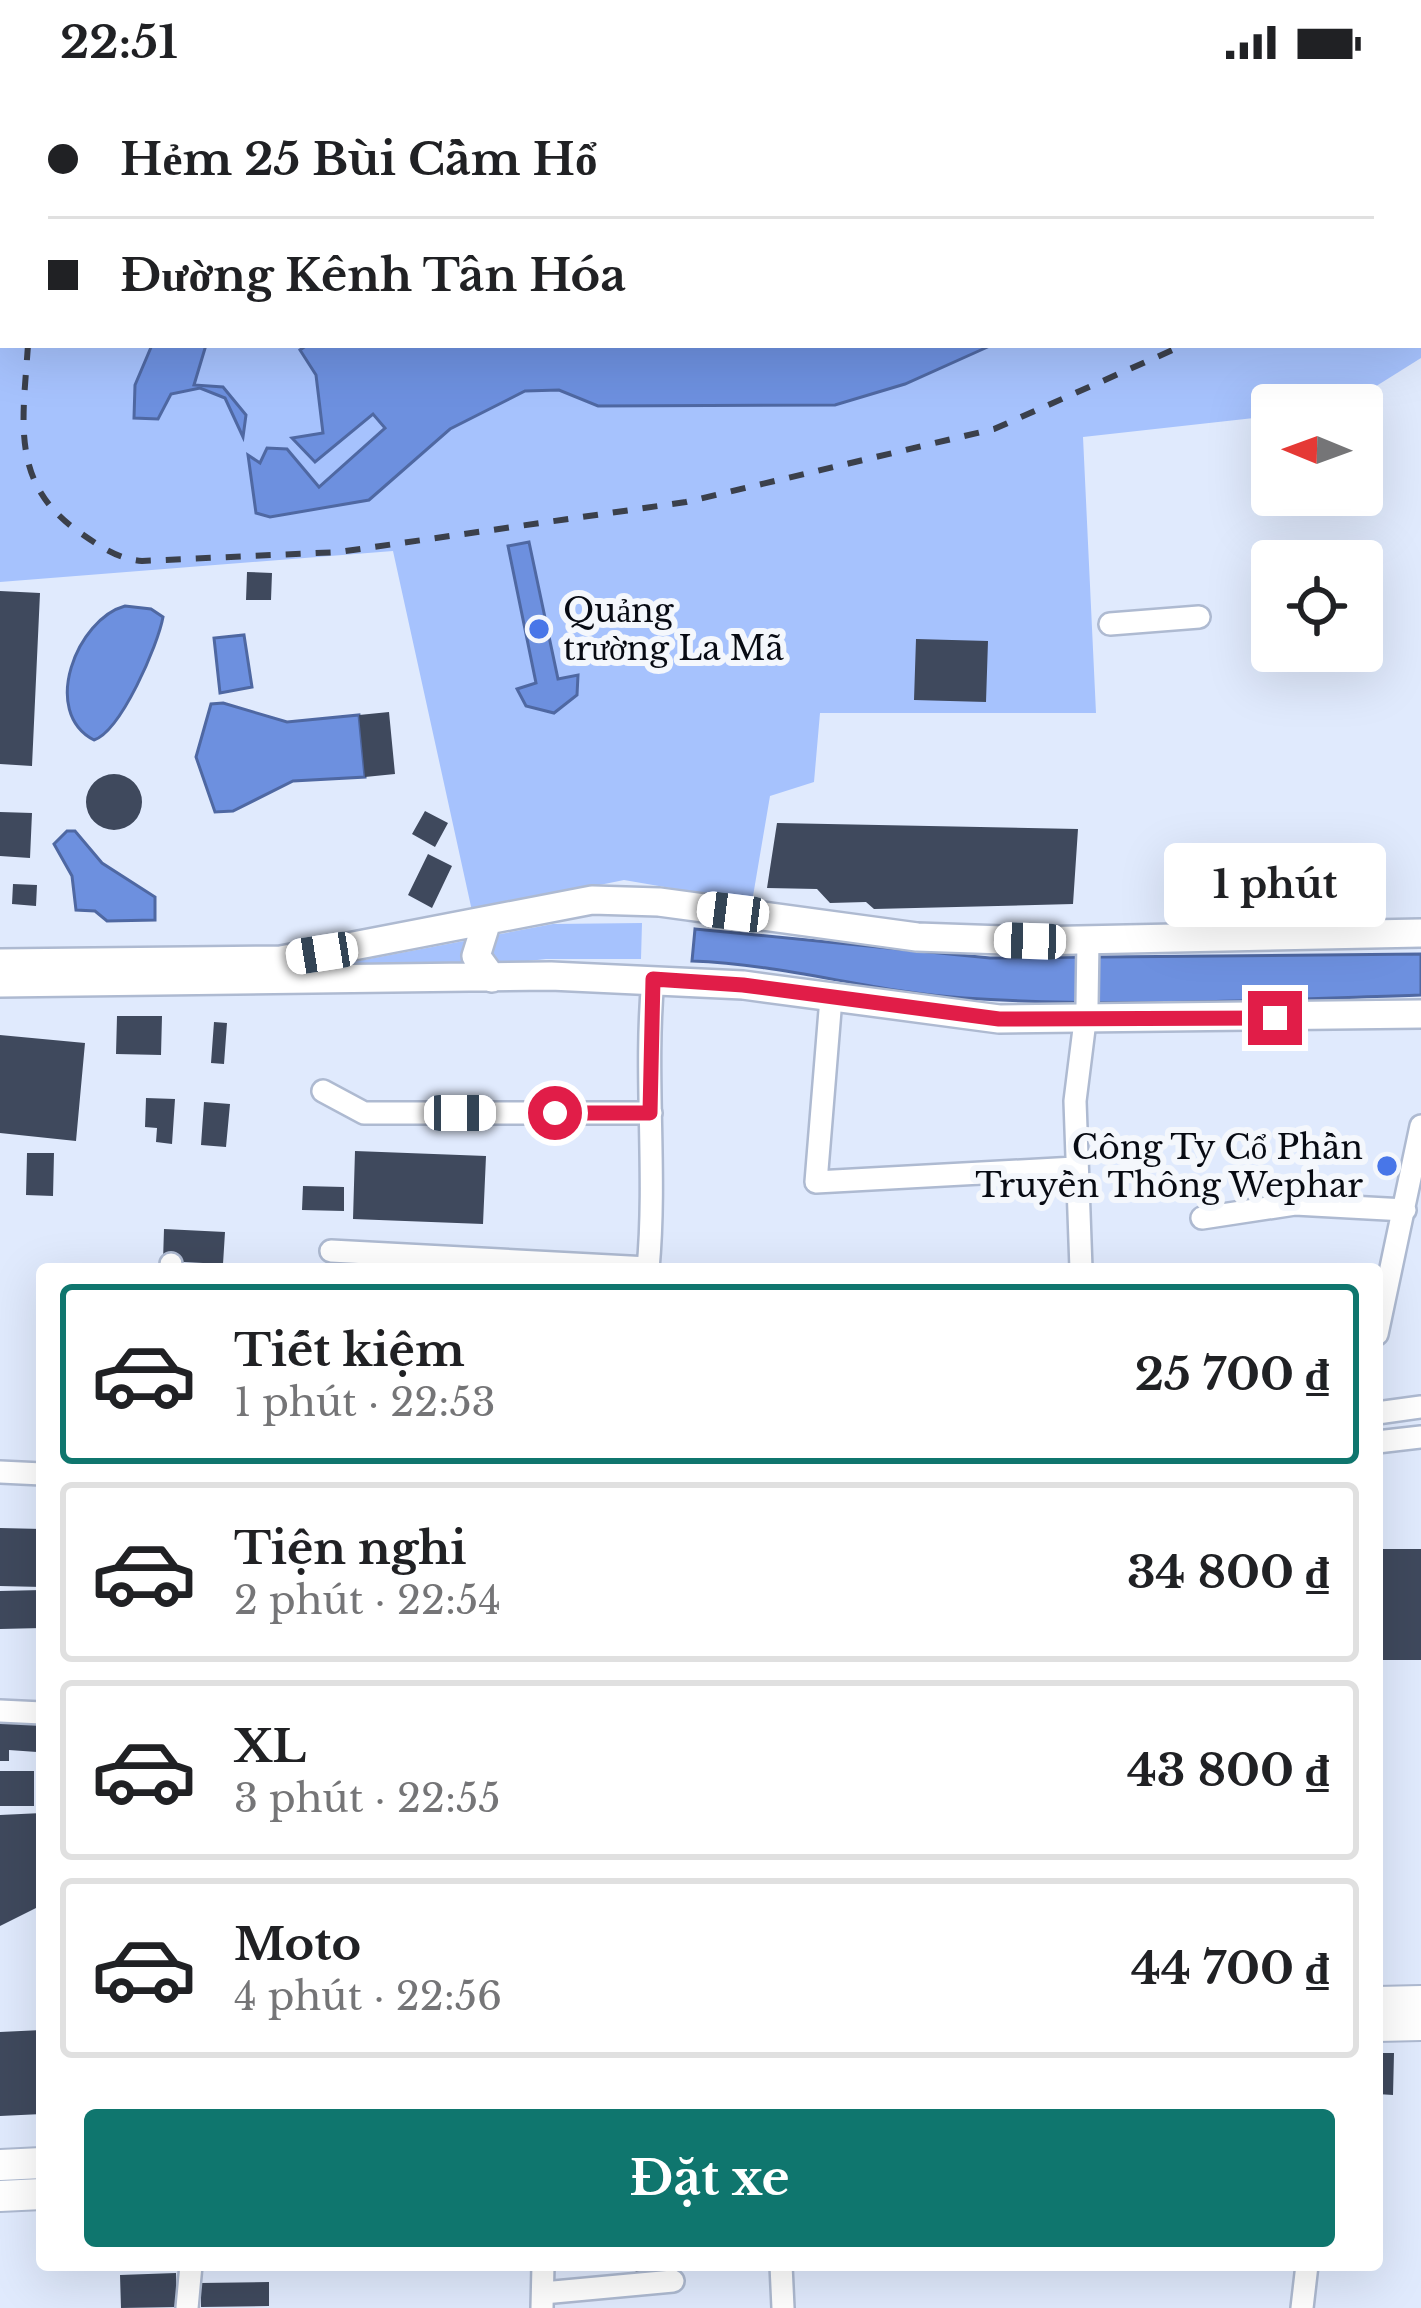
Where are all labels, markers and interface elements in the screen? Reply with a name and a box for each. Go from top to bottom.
text: 22:51 [60,14,178,70]
text: Hẻm 25 Bùi Cầm Hổ [120,131,598,187]
text: Đường Kênh Tân Hóa [120,247,626,303]
north arrow [1251,384,1383,516]
map controls [1251,384,1383,672]
button: locate [1251,540,1383,672]
place label: Quảng trường La Mã [563,590,785,669]
marker: Quảng trường La Mã [526,616,552,642]
callout: 1 phút [1164,844,1386,928]
text: 1 phút [1213,860,1337,909]
car [695,890,771,934]
car [993,922,1067,960]
car [284,930,360,976]
route end [1248,991,1302,1045]
route start [528,1086,582,1140]
car [424,1095,496,1131]
place label: Công Ty Cổ Phần Truyền Thông Wephar [975,1127,1363,1206]
marker: Công Ty Cổ Phần Truyền Thông Wephar [1374,1153,1400,1179]
icon: car [90,1320,198,1428]
text: Tiết kiệm [234,1322,465,1378]
text: 25 700 ₫ [1135,1346,1329,1402]
text: 1 phút · 22:53 [234,1378,496,1427]
icon: car [90,1518,198,1626]
text: Tiện nghi [234,1520,467,1576]
text: 34 800 ₫ [1127,1544,1329,1600]
text: 2 phút · 22:54 [234,1576,501,1625]
icon: car [90,1716,198,1824]
text: XL [234,1718,306,1774]
text: 43 800 ₫ [1127,1742,1329,1798]
text: 3 phút · 22:55 [234,1774,500,1823]
icon: car [90,1914,198,2022]
text: Moto [234,1916,361,1972]
text: 44 700 ₫ [1131,1940,1329,1996]
text: 4 phút · 22:56 [234,1972,502,2021]
button: Đặt xe [84,2109,1335,2247]

